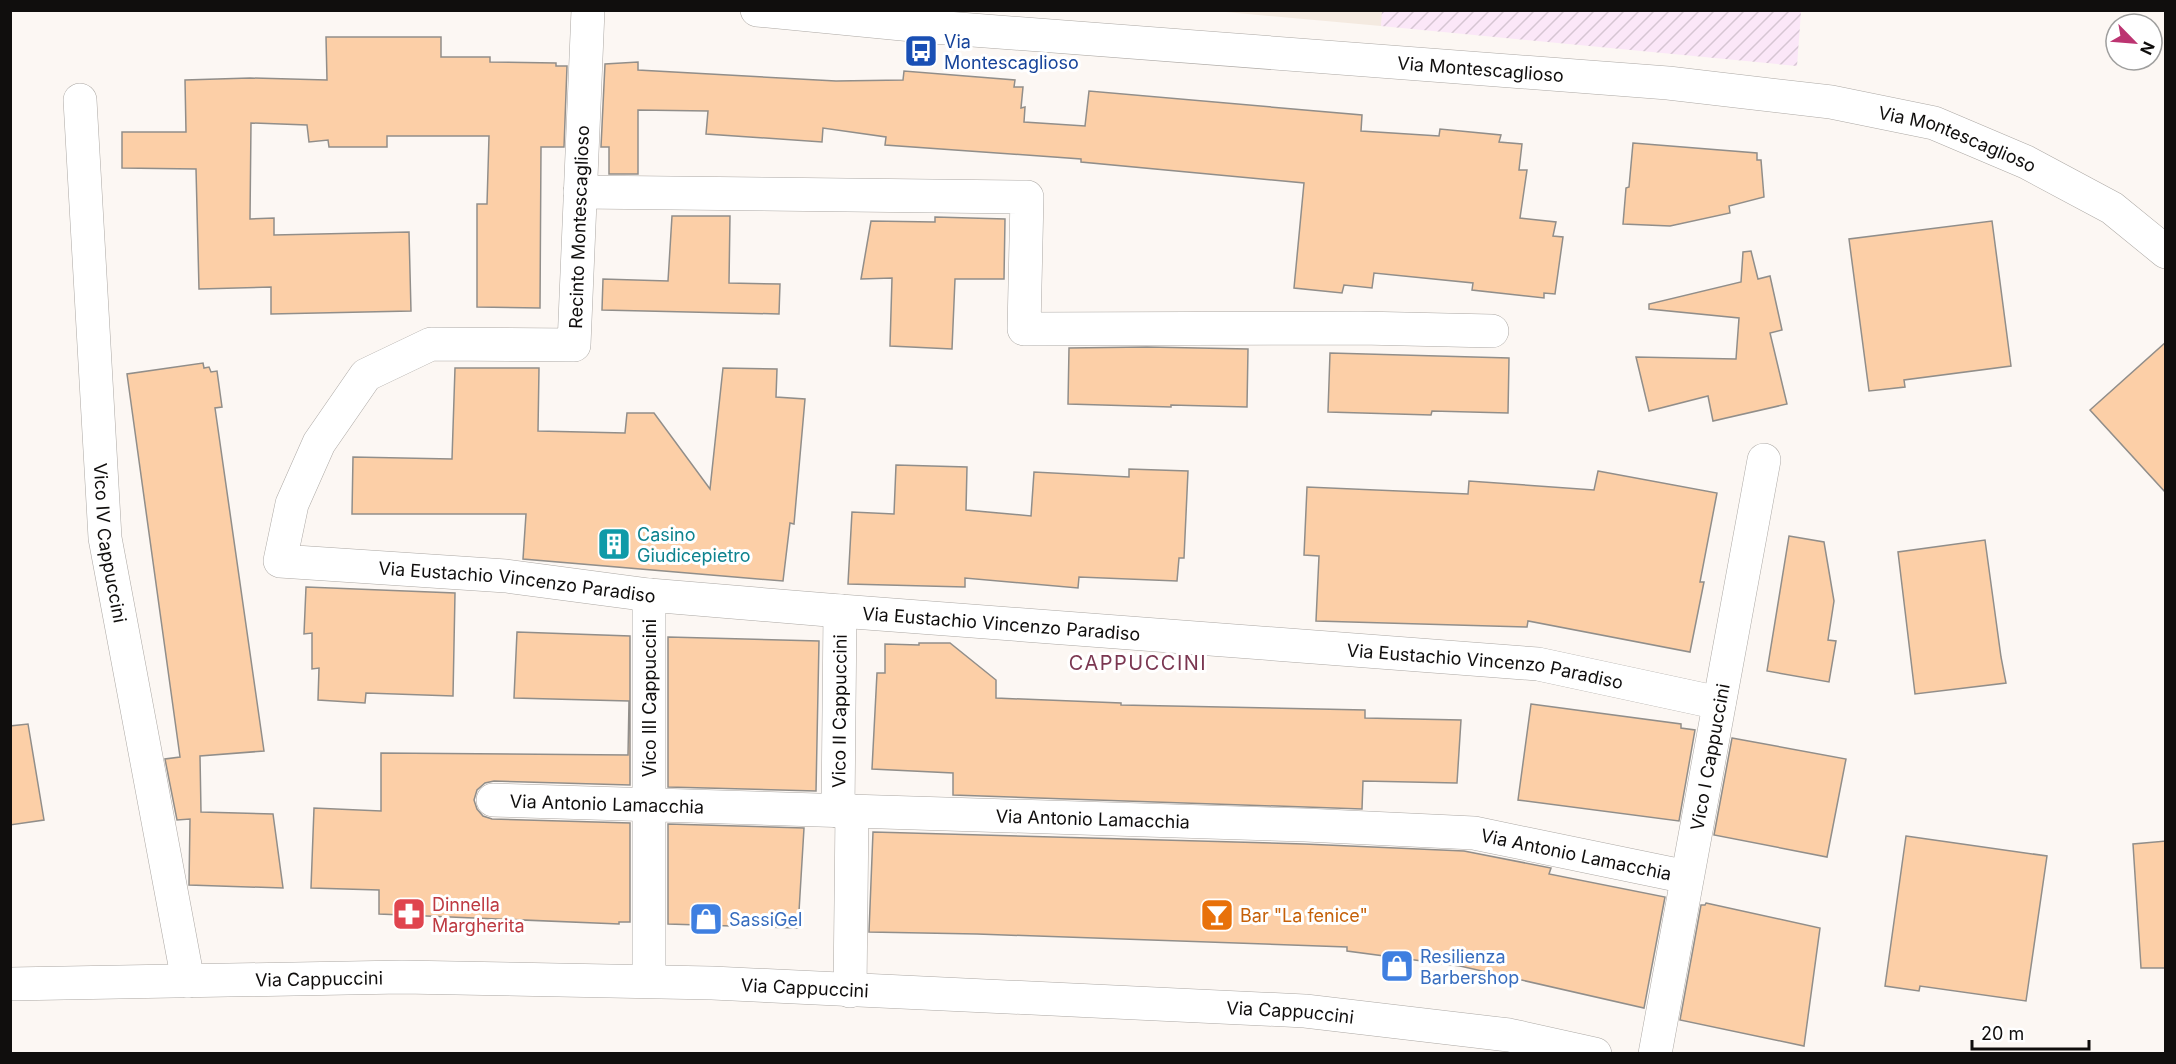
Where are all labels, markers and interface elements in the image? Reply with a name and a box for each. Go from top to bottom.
north arrow [2104,12,2164,72]
place label: Via Montescaglioso [944,31,1079,73]
bus stop icon: Via Montescaglioso [903,33,939,69]
text: N [2136,39,2159,58]
street label: Via Montescaglioso [1397,52,1565,86]
street label: Via Montescaglioso [1876,101,2040,176]
street label: Recinto Montescaglioso [565,125,593,329]
street label: Vico IV Cappuccini [90,462,131,624]
place label: Casino Giudicepietro [637,524,751,566]
building icon: Casino Giudicepietro [596,526,632,562]
street label: Via Eustachio Vincenzo Paradiso [378,557,657,606]
street label: Via Eustachio Vincenzo Paradiso [861,602,1141,644]
street label: Vico III Cappuccini [639,619,660,777]
street label: Vico II Cappuccini [828,634,850,788]
street label: Via Eustachio Vincenzo Paradiso [1346,639,1625,693]
district label: CAPPUCCINI [1069,651,1207,675]
street label: Vico I Cappuccini [1686,682,1733,832]
street label: Via Antonio Lamacchia [510,790,704,817]
street label: Via Antonio Lamacchia [995,805,1190,832]
street label: Via Antonio Lamacchia [1479,824,1674,884]
place label: Dinnella Margherita [432,894,525,936]
pharmacy icon: Dinnella Margherita [391,896,427,932]
bar icon: Bar "La fenice" [1199,897,1235,933]
shop icon: SassiGel [688,901,724,937]
place label: Bar "La fenice" [1240,905,1368,926]
place label: SassiGel [729,909,802,930]
place label: Resilienza Barbershop [1420,946,1519,988]
shop icon: Resilienza Barbershop [1379,948,1415,984]
street label: Via Cappuccini [255,967,383,990]
street label: Via Cappuccini [740,974,869,1001]
street label: Via Cappuccini [1226,997,1355,1027]
scale bar [1972,1013,2089,1051]
text: 20 m [1981,1023,2024,1044]

